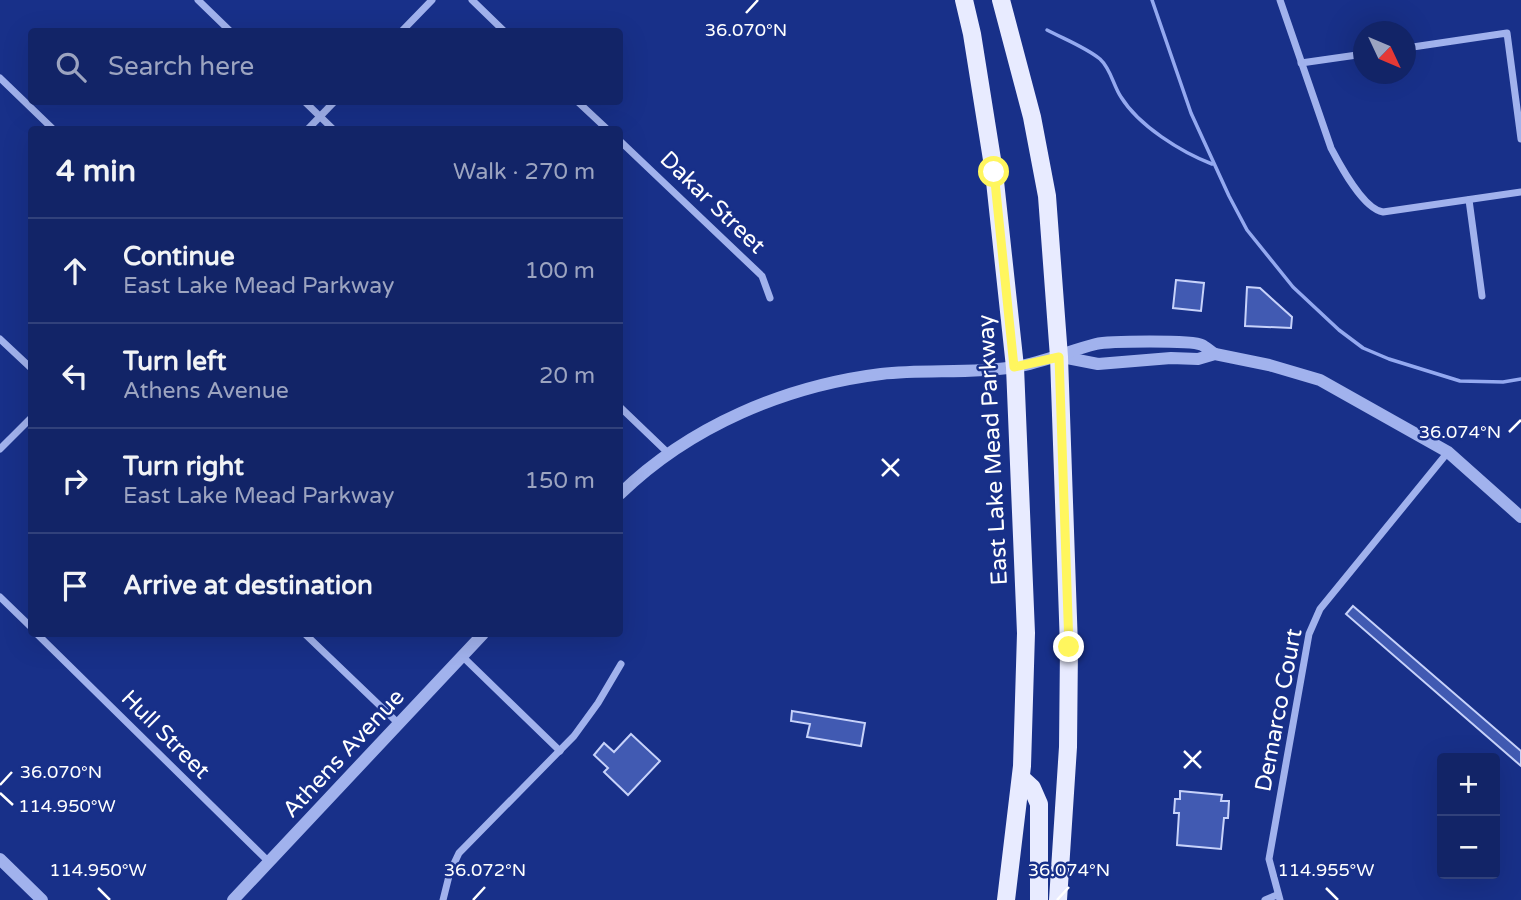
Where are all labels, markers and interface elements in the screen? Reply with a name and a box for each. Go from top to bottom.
text: 36.070°N [705,19,787,41]
north arrow [1353,21,1416,84]
search box [28,28,623,105]
icon: search [52,48,90,86]
text: Search here [108,51,254,82]
street label: Dakar Street [654,146,771,260]
text: 4 min [56,153,136,190]
route start [978,156,1009,187]
text: Walk · 270 m [453,158,595,186]
text: Continue [123,241,235,272]
icon: ahead [56,252,94,290]
text: 100 m [525,257,595,285]
text: East Lake Mead Parkway [123,272,394,300]
street label: East Lake Mead Parkway [972,314,1014,586]
text: Turn left [123,346,226,377]
icon: left [56,357,94,395]
text: 20 m [539,362,595,390]
text: Athens Avenue [123,377,289,405]
text: 36.074°N [1419,421,1501,443]
text: Turn right [123,451,244,482]
icon: right [56,462,94,500]
text: 150 m [525,467,595,495]
text: East Lake Mead Parkway [123,482,394,510]
icon: arrive [56,567,94,605]
text: Arrive at destination [123,570,373,601]
street label: Demarco Court [1249,626,1309,794]
route end [1053,631,1084,662]
street label: Hull Street [115,684,216,785]
street label: Athens Avenue [277,684,411,824]
map controls [1437,753,1500,879]
button: + [1437,753,1500,816]
text: 36.070°N [20,761,102,783]
text: 114.950°W [18,795,116,817]
button: − [1437,816,1500,879]
text: 114.950°W [49,859,147,881]
text: 36.072°N [444,859,526,881]
text: 36.074°N [1028,859,1110,881]
text: 114.955°W [1277,859,1375,881]

